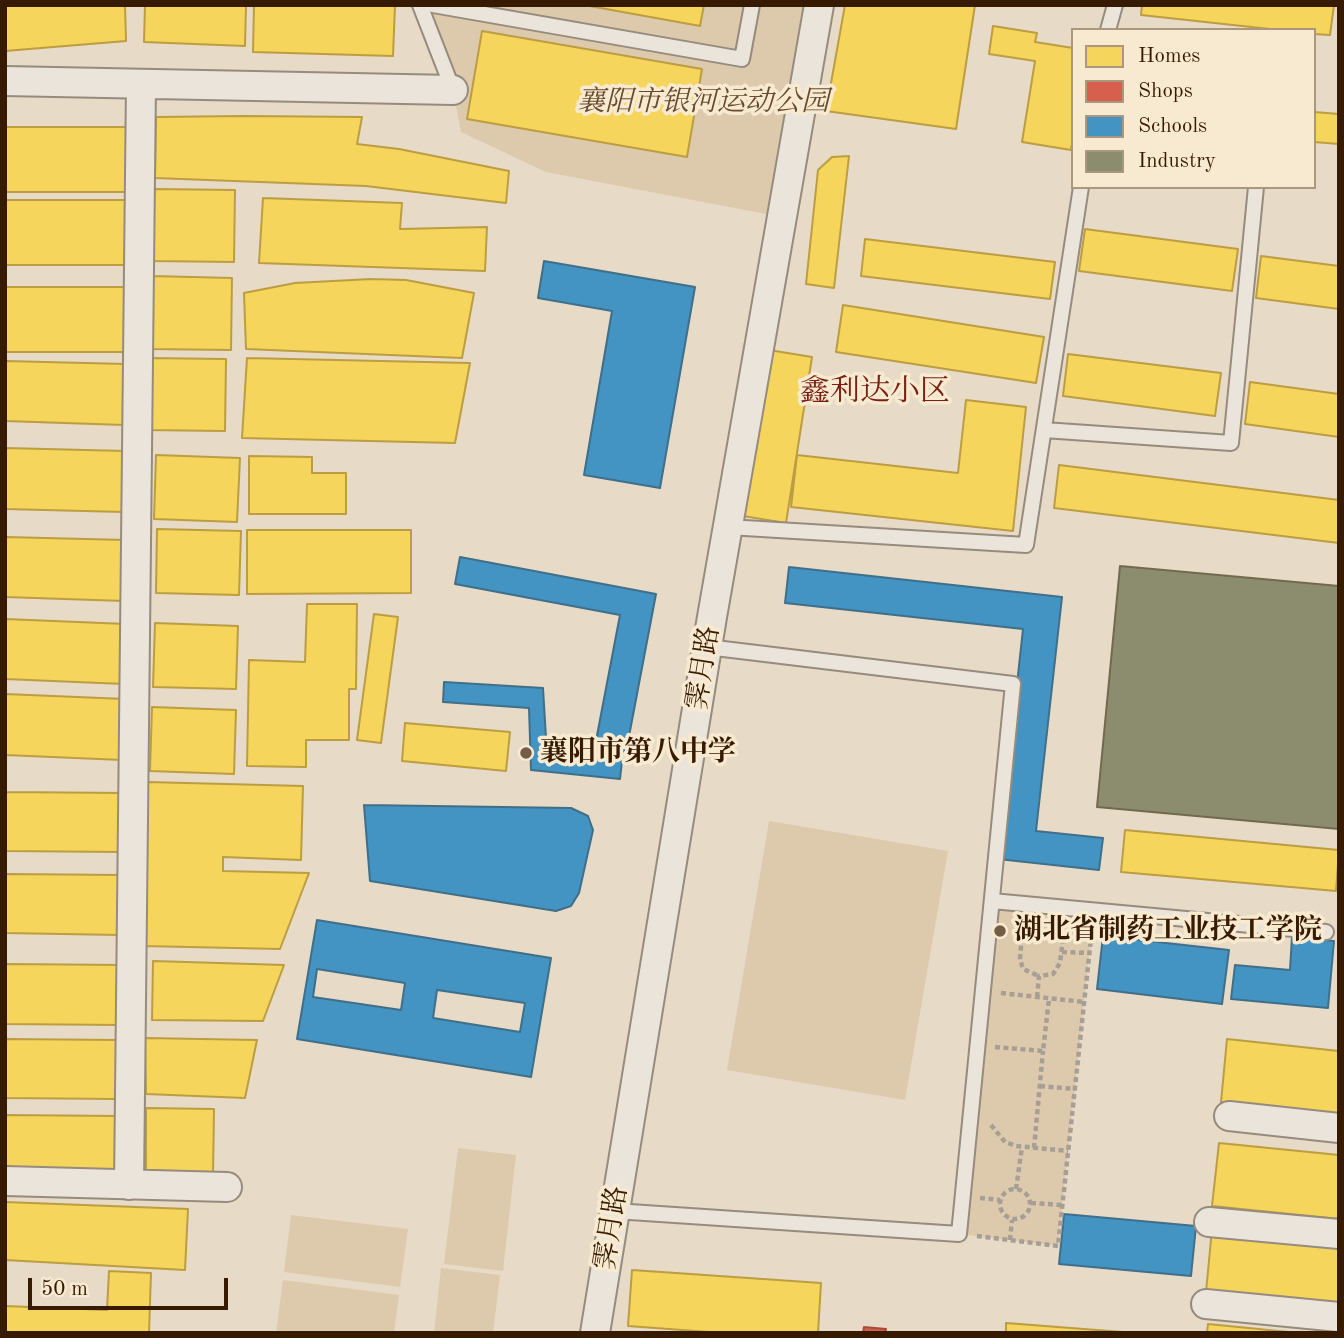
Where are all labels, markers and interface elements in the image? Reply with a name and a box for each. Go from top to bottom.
legend [1071,28,1316,189]
text: Homes [1138,46,1200,67]
text: Shops [1138,81,1193,102]
park label: 襄阳市银河运动公园 [577,86,829,120]
text: Schools [1138,116,1207,137]
text: Industry [1138,151,1216,172]
district label: 鑫利达小区 [800,374,950,410]
street label: 霁月路 [681,624,727,712]
place label: 襄阳市第八中学 [540,736,736,770]
marker: 襄阳市第八中学 [518,745,534,761]
place label: 湖北省制药工业技工学院 [1014,914,1322,948]
marker: 湖北省制药工业技工学院 [992,923,1008,939]
street label: 霁月路 [589,1184,635,1272]
scale bar [32,1264,231,1308]
text: 50 m [41,1279,88,1300]

